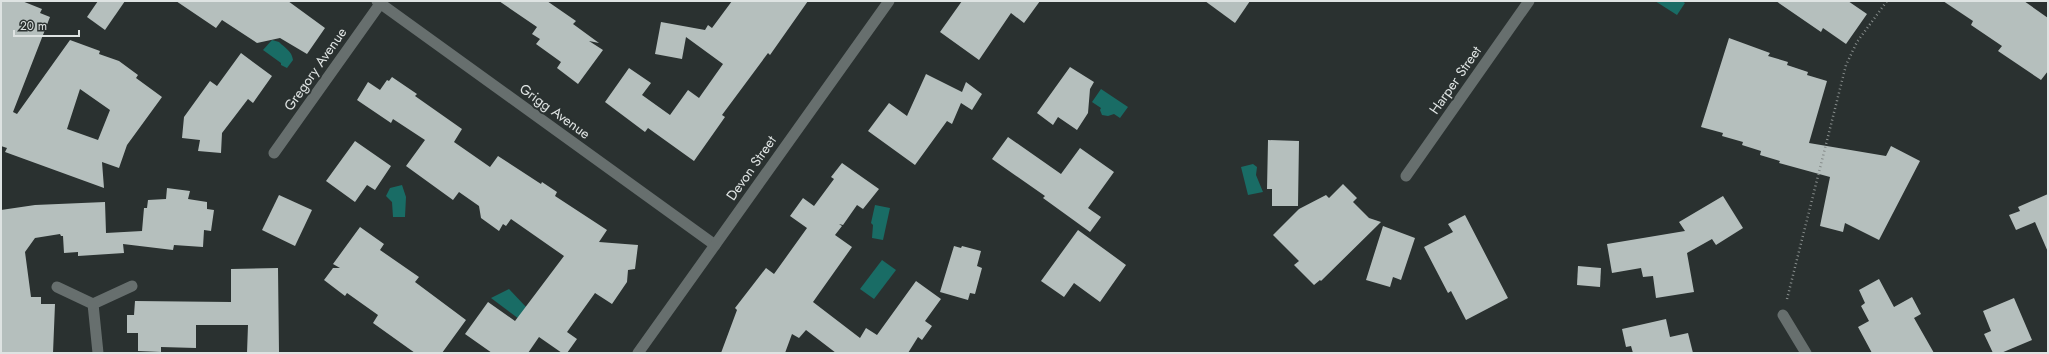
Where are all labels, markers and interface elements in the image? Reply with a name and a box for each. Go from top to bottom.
scale bar [14,12,79,38]
text: 20 m [20,17,47,35]
street label: Gregory Avenue [279,23,351,115]
street label: Harper Street [1424,41,1486,118]
street label: Grigg Avenue [516,78,594,144]
street label: Devon Street [721,131,781,204]

